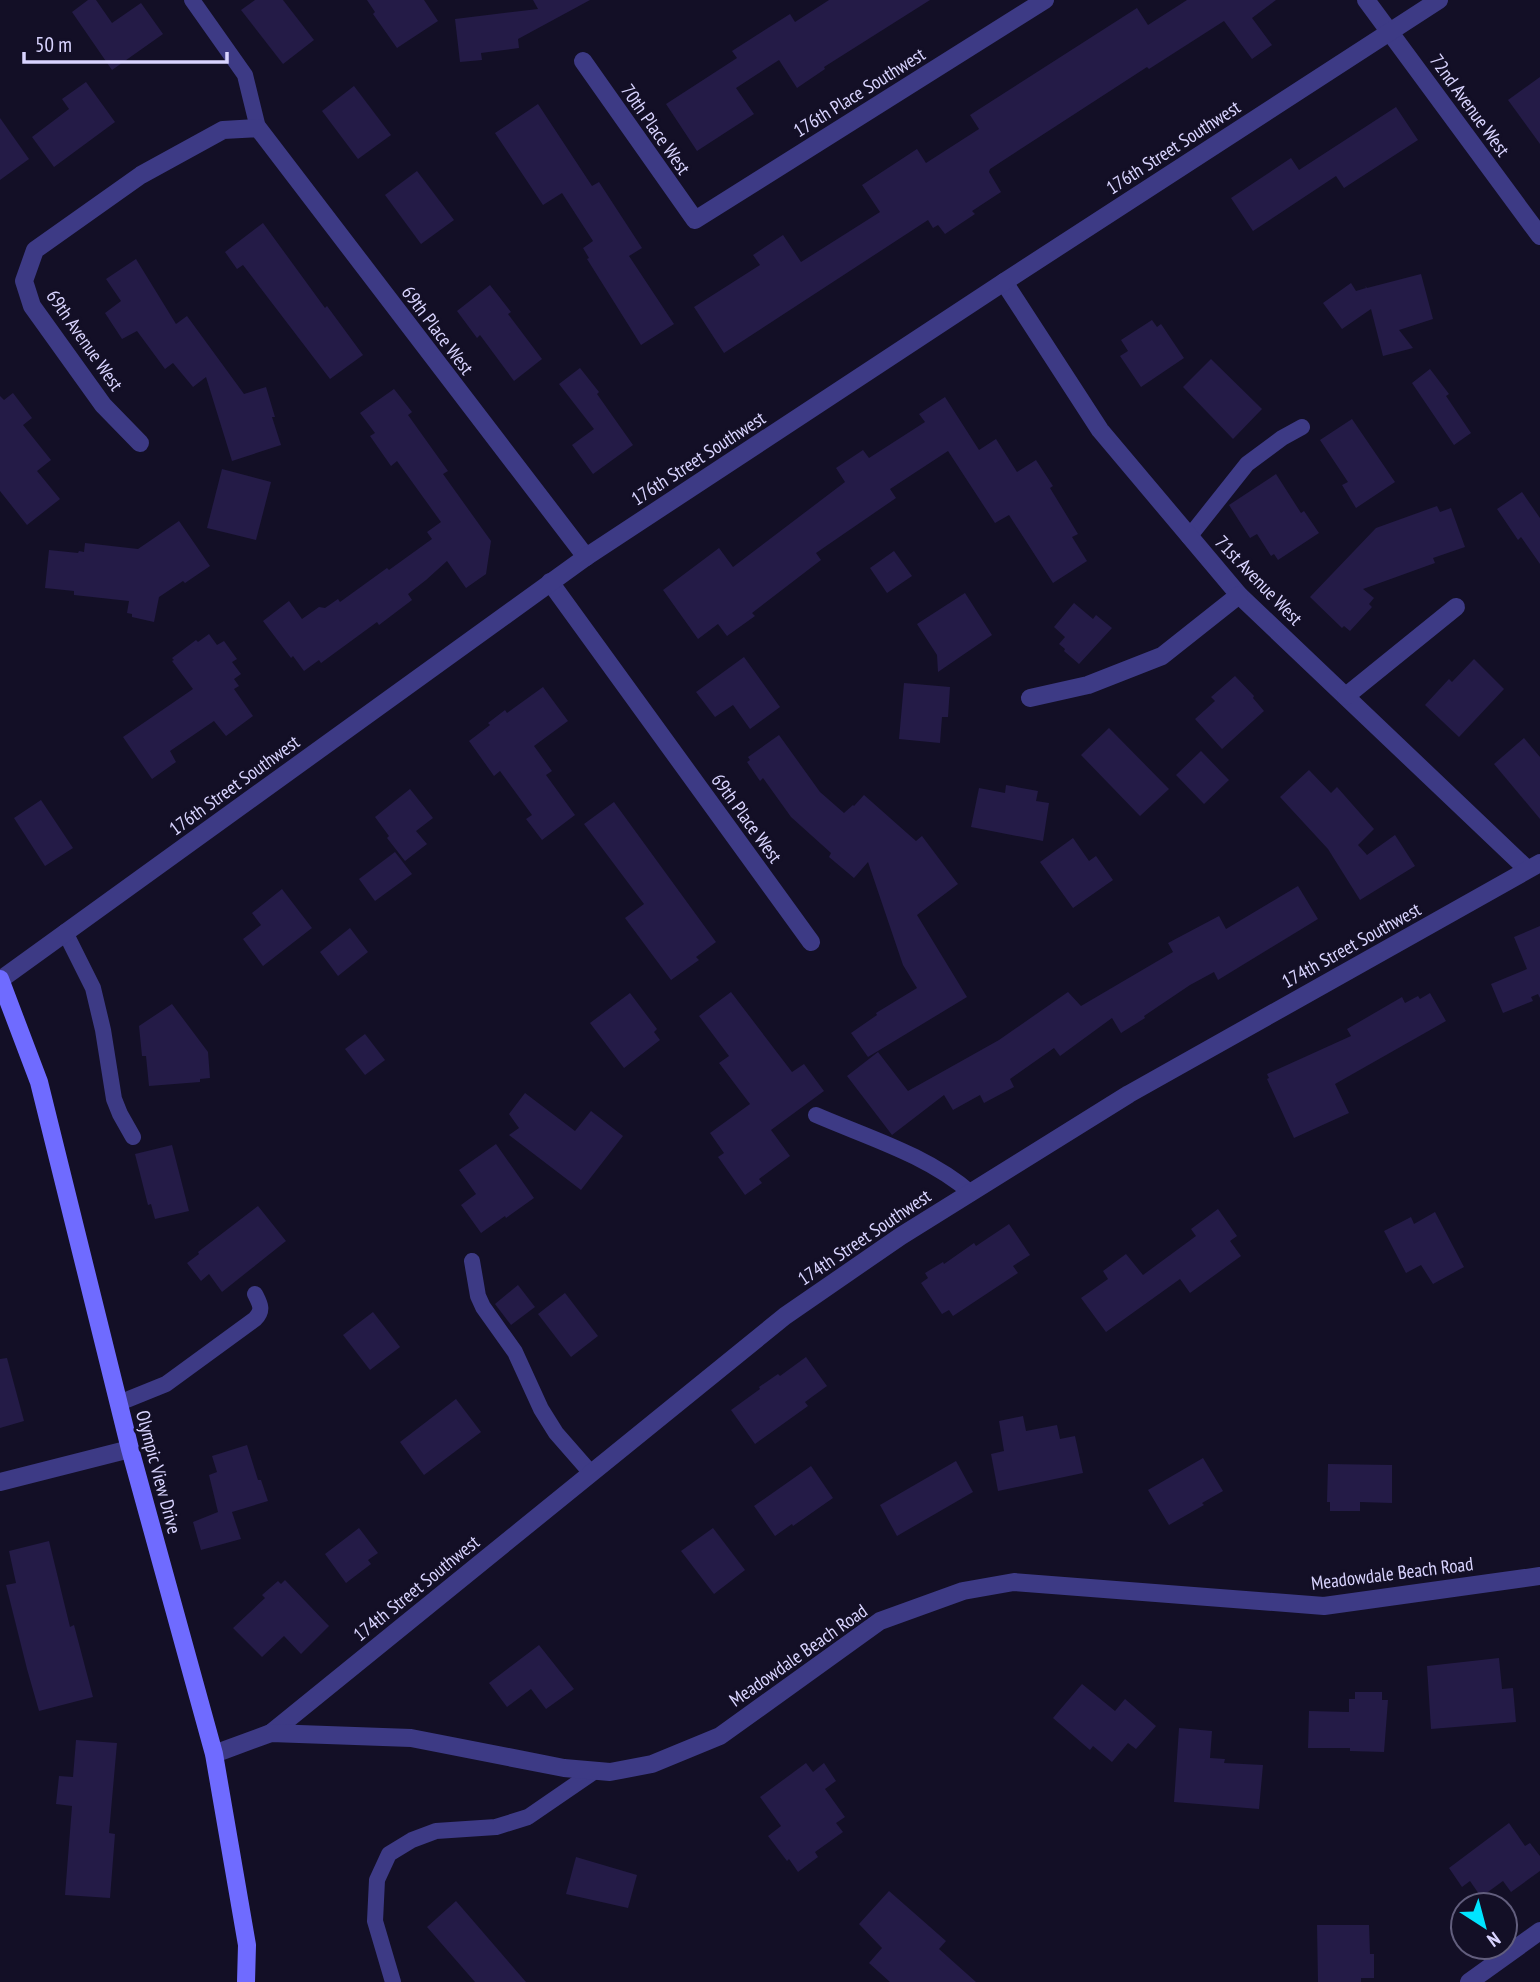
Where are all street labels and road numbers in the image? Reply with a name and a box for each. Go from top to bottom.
street label: 176th Place Southwest [789,41,930,142]
street label: 72nd Avenue West [1425,49,1516,161]
street label: 70th Place West [616,79,696,179]
street label: 176th Street Southwest [1101,94,1245,199]
street label: 69th Place West [397,281,480,380]
street label: 69th Avenue West [41,285,129,396]
street label: 176th Street Southwest [626,405,770,510]
street label: 71st Avenue West [1210,530,1308,630]
street label: 176th Street Southwest [164,729,305,840]
street label: 69th Place West [706,769,788,868]
street label: 174th Street Southwest [1277,896,1425,993]
street label: 174th Street Southwest [793,1183,936,1290]
street label: Olympic View Drive [131,1408,187,1536]
street label: 174th Street Southwest [348,1529,485,1646]
street label: Meadowdale Beach Road [1310,1551,1474,1595]
street label: Meadowdale Beach Road [724,1598,872,1712]

